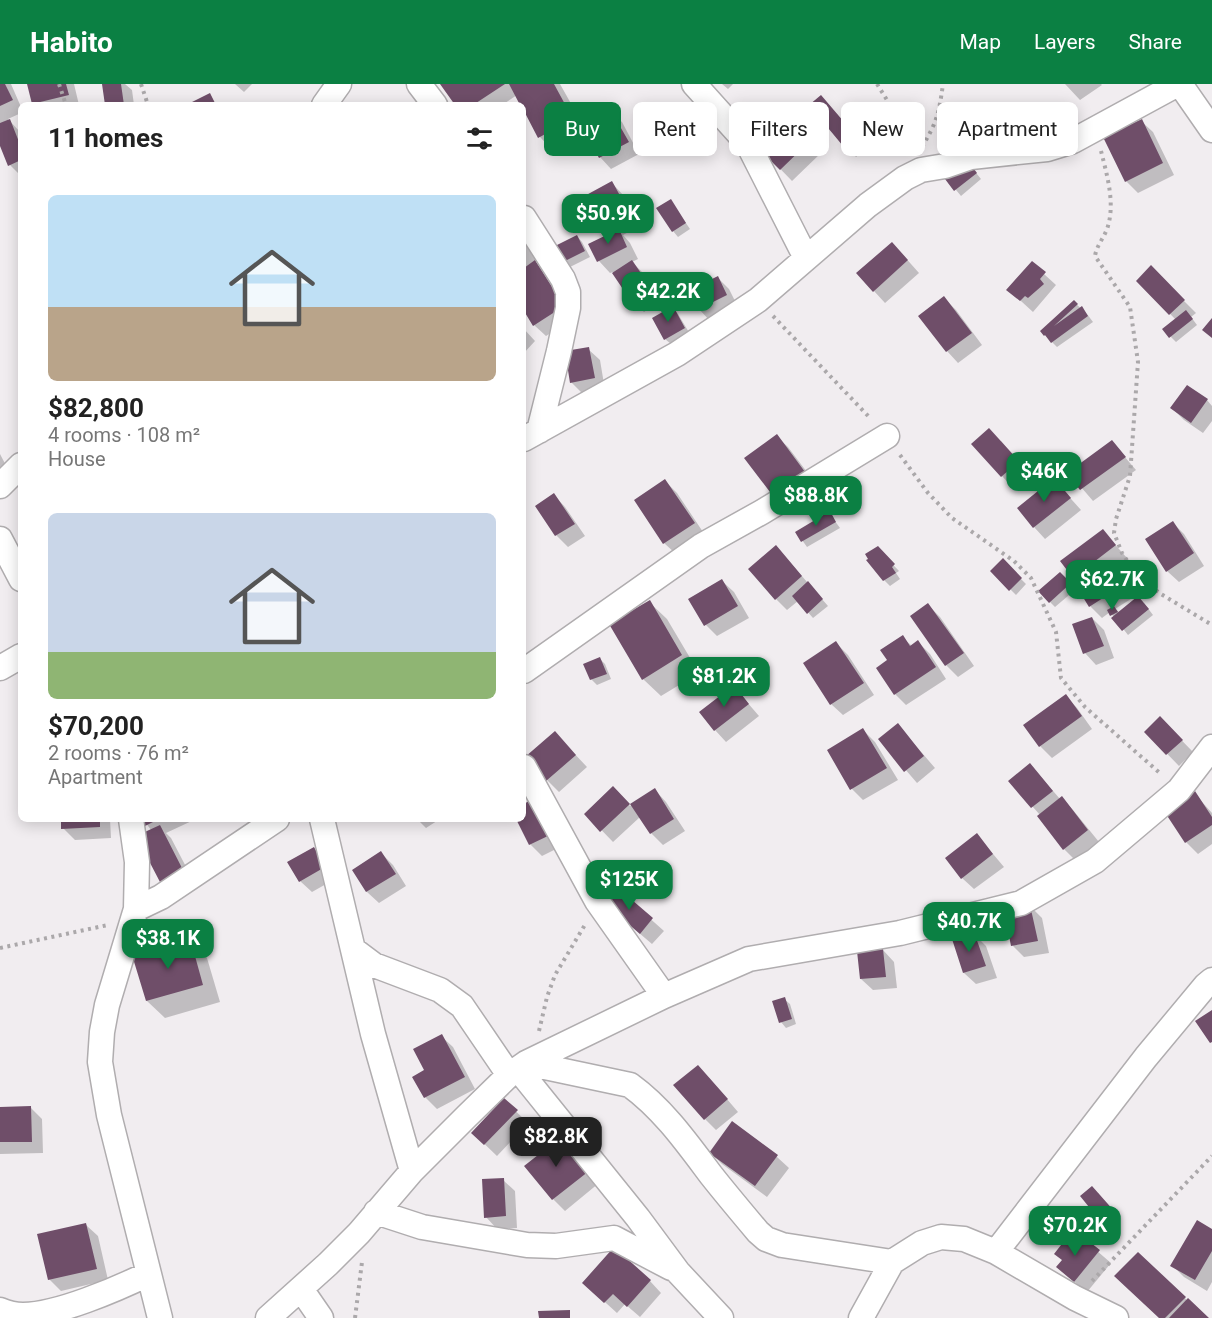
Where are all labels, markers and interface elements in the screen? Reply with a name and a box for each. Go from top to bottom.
text: Habito [30,26,113,59]
text: Map [959,30,1001,54]
text: Layers [1034,30,1095,54]
text: Share [1128,30,1182,54]
chip: Buy [544,102,621,156]
chip: Rent [633,102,717,156]
chip: Filters [729,102,829,156]
chip: New [841,102,925,156]
chip: Apartment [937,102,1078,156]
icon: filters [463,122,496,155]
text: 11 homes [48,123,163,153]
pin: $50.9K [559,194,657,245]
text: $50.9K [576,201,640,225]
icon: home [218,234,326,342]
pin: $42.2K [619,272,717,323]
text: $42.2K [636,279,700,303]
text: $82,800 [48,393,144,423]
text: 4 rooms · 108 m² [48,423,200,447]
text: House [48,447,106,471]
pin: $46K [1008,452,1080,503]
text: $46K [1020,459,1068,483]
pin: $88.8K [767,476,865,527]
text: $88.8K [784,483,848,507]
icon: home [218,552,326,660]
pin: $62.7K [1063,560,1161,611]
text: $62.7K [1080,567,1144,591]
pin: $81.2K [675,657,773,708]
text: $81.2K [692,664,756,688]
text: $70,200 [48,711,144,741]
text: 2 rooms · 76 m² [48,741,189,765]
text: Apartment [48,765,143,789]
pin: $125K [587,860,671,911]
text: $125K [600,867,658,891]
pin: $40.7K [920,902,1018,953]
text: $40.7K [937,909,1001,933]
pin: $38.1K [119,919,217,970]
text: $38.1K [136,926,200,950]
pin: $82.8K [507,1117,605,1168]
text: $82.8K [524,1124,588,1148]
pin: $70.2K [1026,1206,1124,1257]
text: $70.2K [1043,1213,1107,1237]

